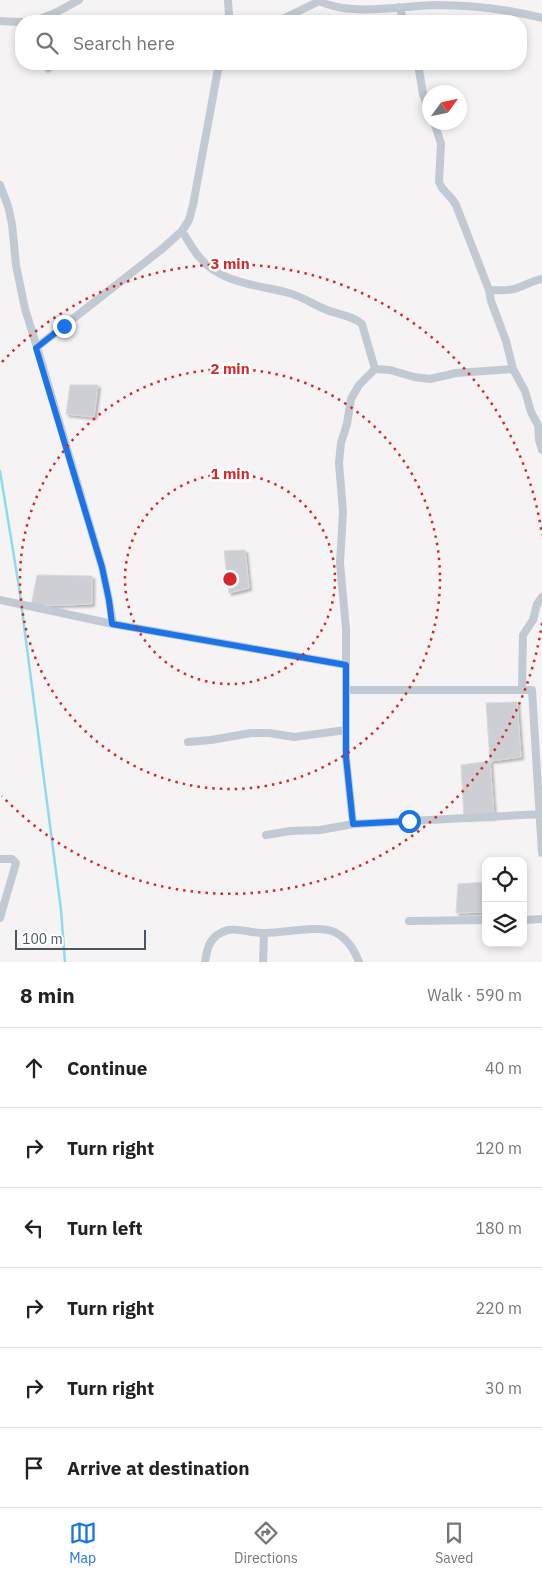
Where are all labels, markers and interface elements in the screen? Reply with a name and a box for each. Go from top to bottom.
search box [15,15,527,70]
icon: search [33,29,61,57]
text: Search here [73,31,175,55]
north arrow [422,85,467,130]
text: 3 min [210,254,250,273]
route end [53,315,76,338]
text: 2 min [210,359,250,378]
text: 1 min [210,464,250,483]
centre of rings [221,570,239,588]
route start [398,810,421,833]
map controls [482,857,527,947]
button: locate [482,857,527,902]
button: layers [482,902,527,947]
scale bar [15,927,146,950]
text: 100 m [22,930,63,948]
text: 8 min [20,981,75,1009]
text: Walk · 590 m [427,985,522,1005]
icon: ahead [20,1054,48,1082]
text: Continue [67,1056,147,1080]
text: 40 m [485,1058,522,1078]
icon: right [20,1134,48,1162]
text: Turn right [67,1136,154,1160]
text: 120 m [475,1138,522,1158]
icon: left [20,1214,48,1242]
text: Turn left [67,1216,143,1240]
text: 180 m [475,1218,522,1238]
icon: right [20,1294,48,1322]
text: Turn right [67,1296,154,1320]
text: 220 m [475,1298,522,1318]
icon: right [20,1374,48,1402]
text: Turn right [67,1376,154,1400]
text: 30 m [485,1378,522,1398]
icon: arrive [20,1454,48,1482]
text: Arrive at destination [67,1456,250,1480]
tab: Map [69,1519,97,1567]
tab: Directions [234,1519,298,1567]
tab: Saved [435,1519,473,1567]

